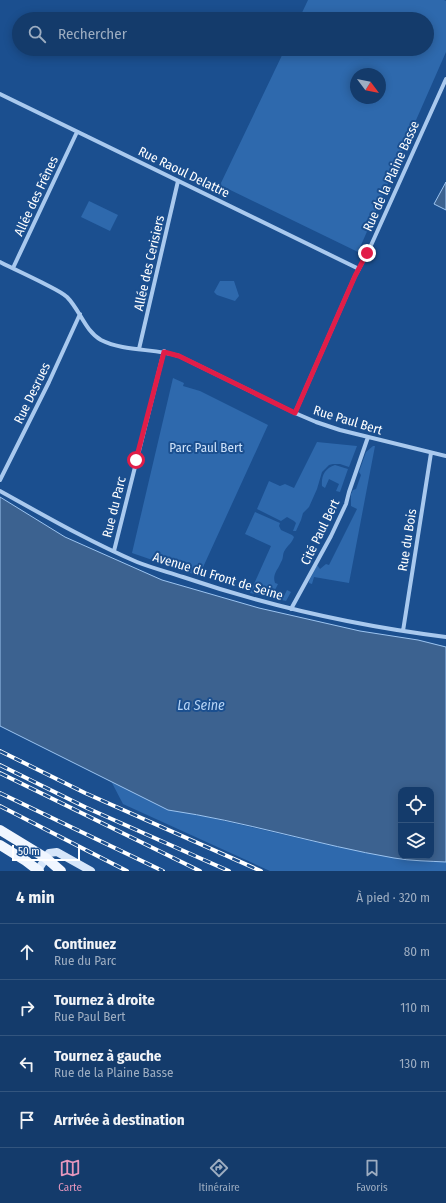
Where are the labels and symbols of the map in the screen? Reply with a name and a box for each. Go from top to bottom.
north arrow [350,68,386,104]
street label: Rue de la Plaine Basse [360,118,422,234]
street label: Rue Raoul Delattre [136,143,232,201]
street label: Allée des Frênes [11,153,61,238]
street label: Allée des Cerisiers [131,213,167,312]
route end [358,244,376,262]
street label: Rue Desrues [11,360,53,426]
street label: Rue Paul Bert [312,402,385,438]
park label: Parc Paul Bert [169,440,243,455]
route start [127,451,145,469]
street label: Rue du Parc [99,474,129,539]
street label: Cité Paul Bert [298,496,343,567]
street label: Rue du Bois [395,507,419,572]
street label: Avenue du Front de Seine [151,549,285,603]
water label: La Seine [177,697,225,714]
scale bar [12,843,80,862]

